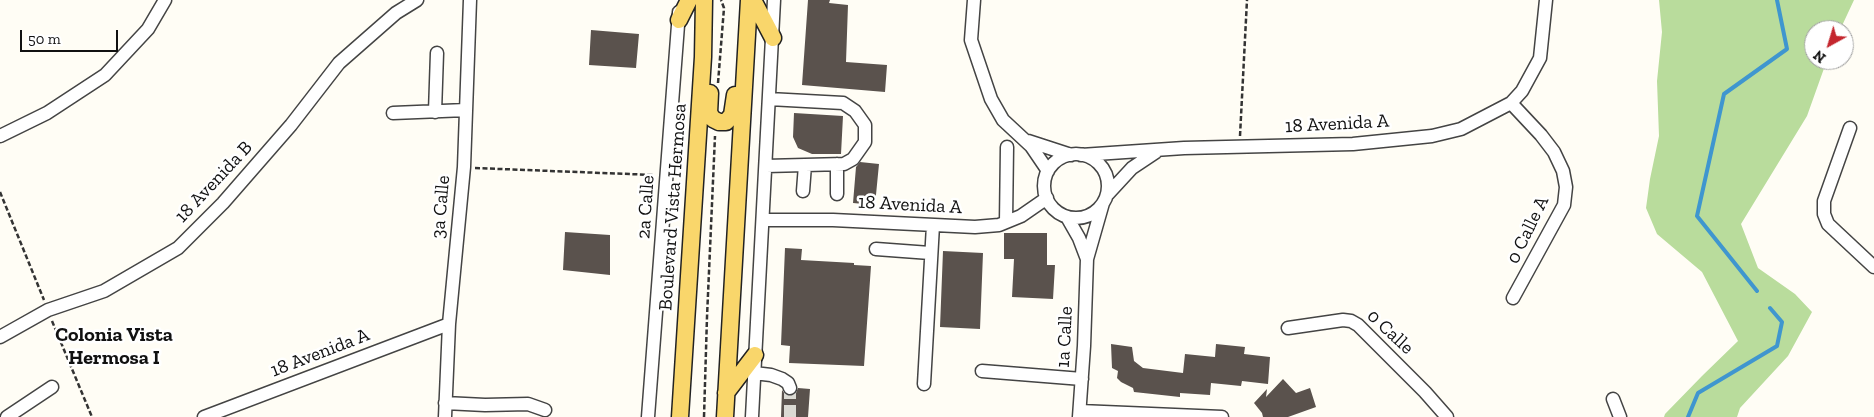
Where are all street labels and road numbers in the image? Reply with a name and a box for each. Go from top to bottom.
street label: Boulevard Vista Hermosa [654,103,692,311]
street label: 18 Avenida A [1284,110,1390,138]
street label: 18 Avenida B [170,136,258,228]
street label: 3a Calle [427,174,455,240]
street label: 2a Calle [632,174,660,240]
street label: 18 Avenida A [857,191,963,219]
street label: 0 Calle A [1502,192,1554,268]
street label: 0 Calle [1362,305,1418,359]
street label: 1a Calle [1052,306,1078,368]
street label: 18 Avenida A [267,324,373,382]

